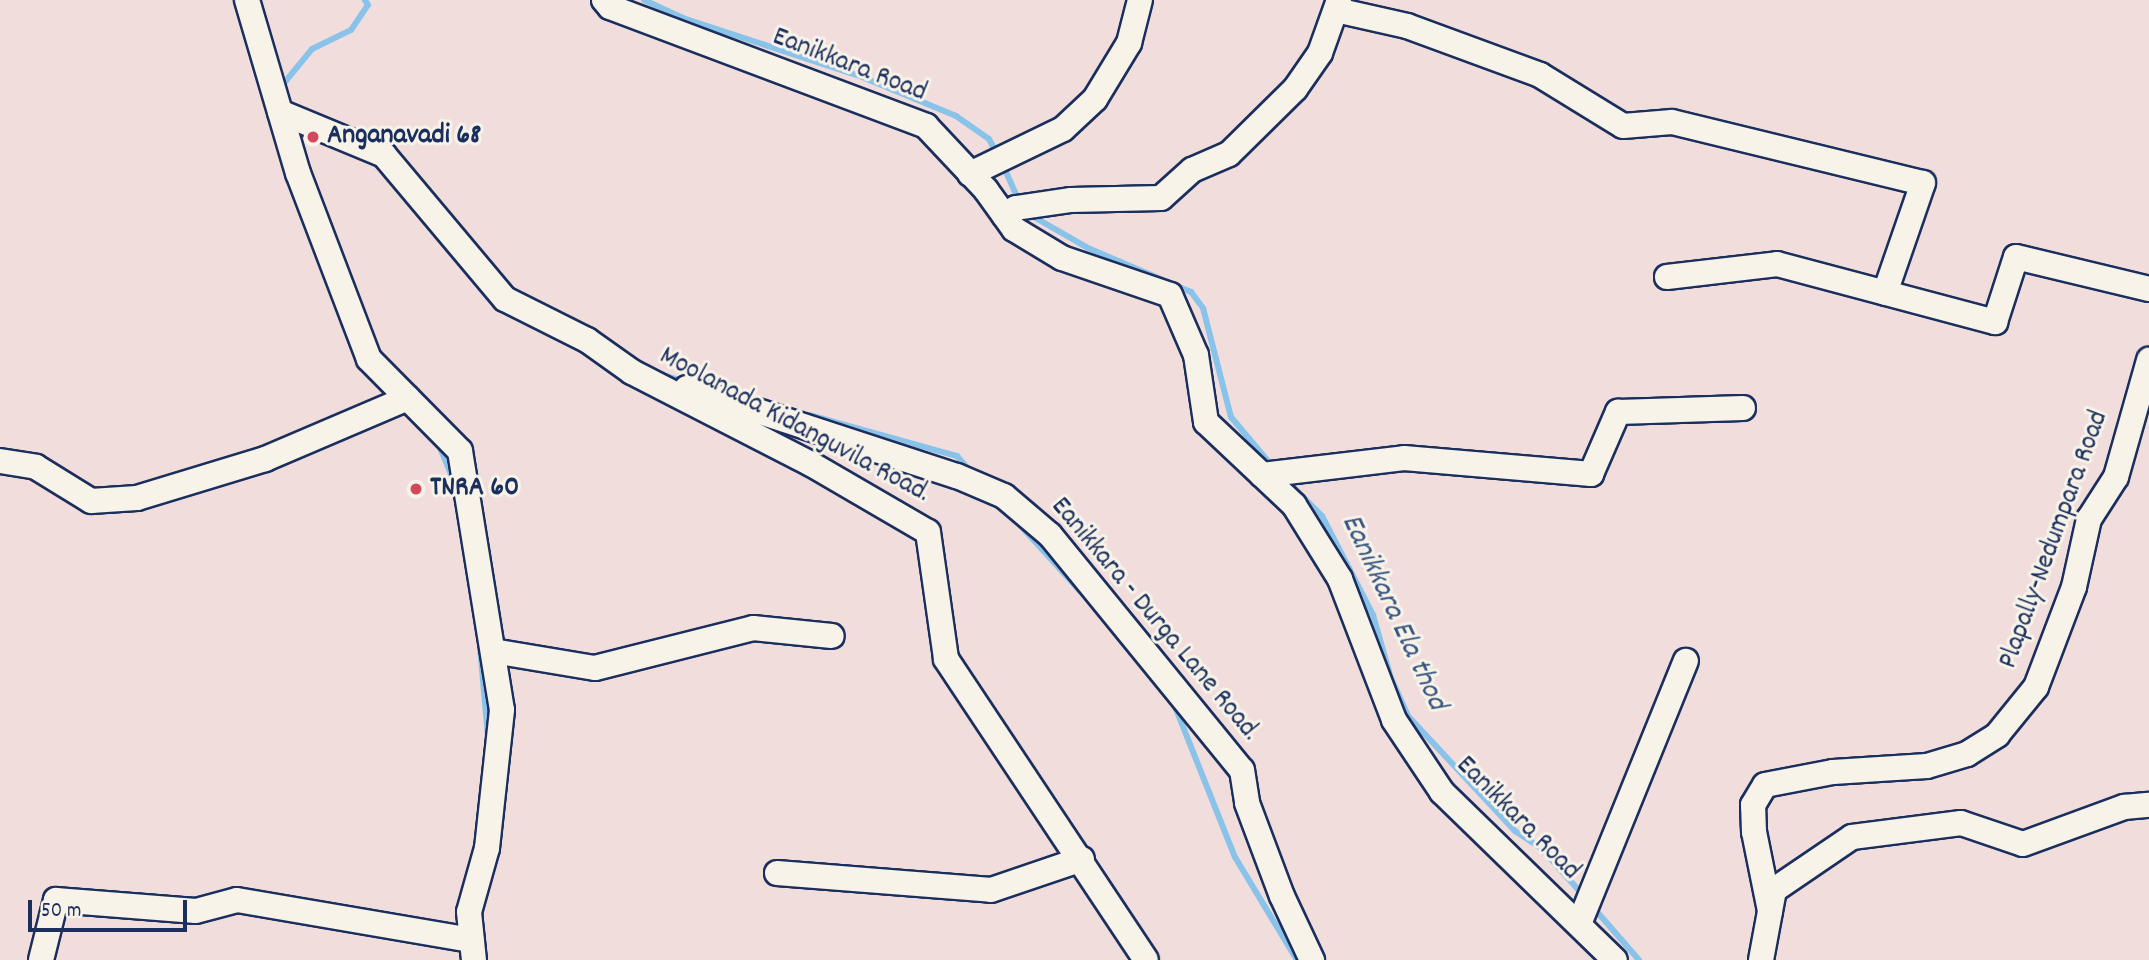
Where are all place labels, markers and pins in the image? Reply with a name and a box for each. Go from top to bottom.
place label: Anganavadi 68 [327,120,481,154]
marker: Anganavadi 68 [305,129,321,145]
place label: TNRA 60 [430,472,519,506]
marker: TNRA 60 [408,481,424,497]

